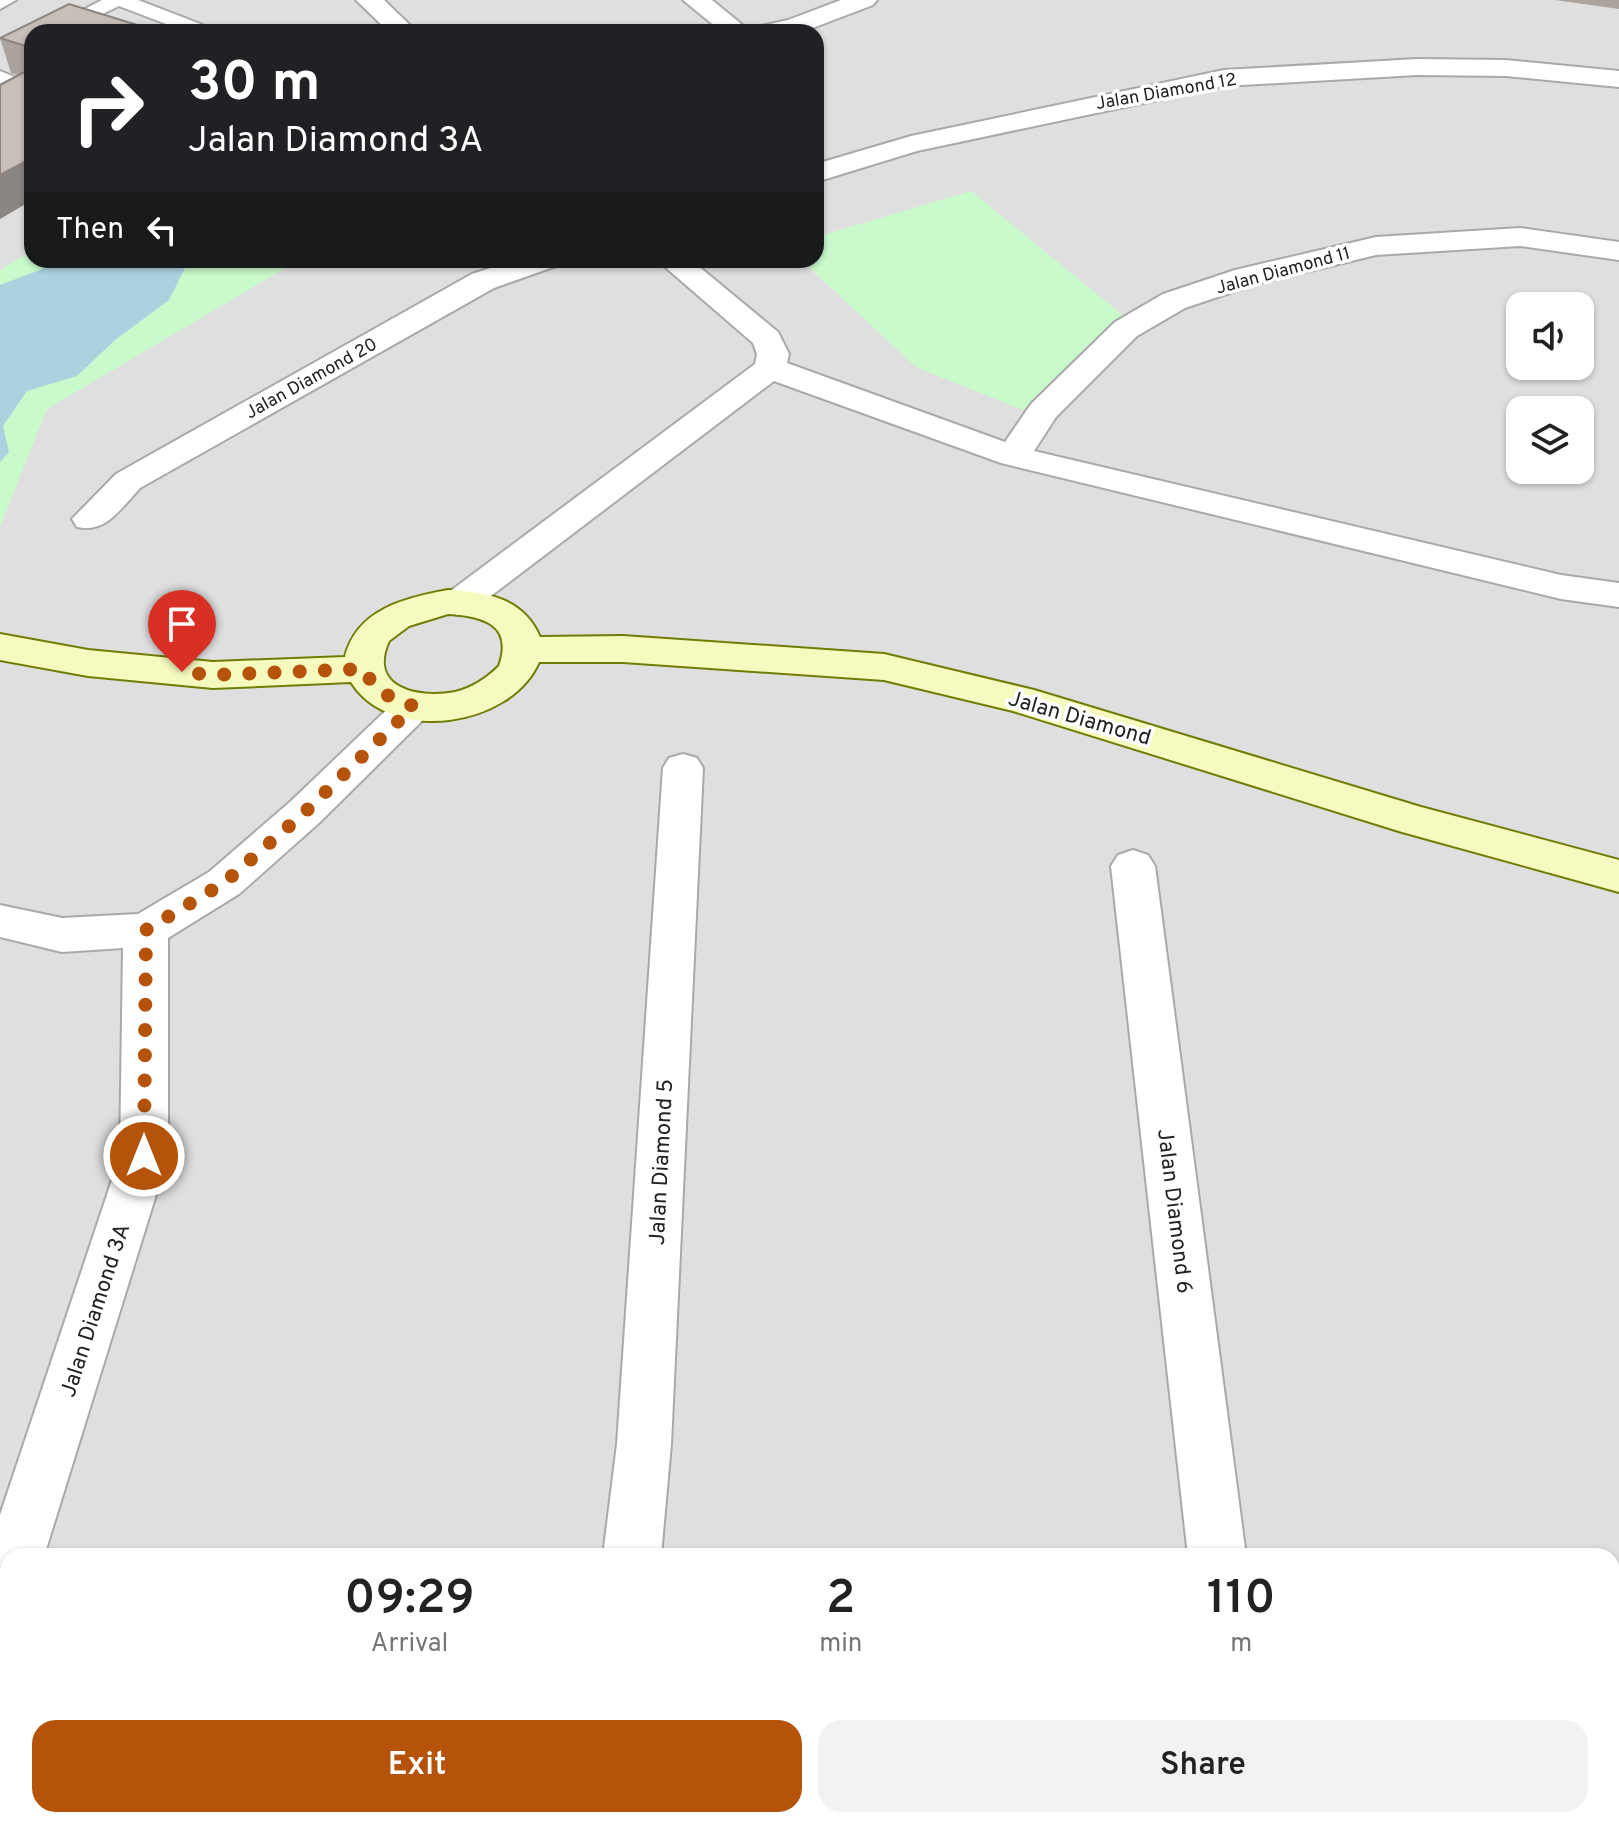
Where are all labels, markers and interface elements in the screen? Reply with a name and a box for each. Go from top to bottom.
text: 30 m [188,50,321,120]
icon: right [56,56,160,160]
street label: Jalan Diamond 12 [1094,69,1238,116]
text: Jalan Diamond 3A [188,119,483,165]
icon: left [140,208,184,252]
text: Then [56,212,124,249]
street label: Jalan Diamond 11 [1214,242,1353,300]
map controls [1506,292,1594,484]
button: sound [1506,292,1594,380]
street label: Jalan Diamond 20 [242,334,382,425]
button: layers [1506,396,1594,484]
pin [148,590,216,672]
icon: arrive [160,602,204,646]
street label: Jalan Diamond [1005,686,1154,753]
street label: Jalan Diamond 5 [645,1078,680,1246]
position arrow [102,1114,186,1198]
street label: Jalan Diamond 6 [1150,1127,1197,1295]
street label: Jalan Diamond 3A [56,1221,137,1401]
text: 09:29 [344,1570,475,1630]
text: 2 [826,1570,855,1630]
text: 110 [1207,1570,1276,1630]
text: Arrival [371,1628,448,1661]
text: min [819,1628,862,1661]
text: m [1230,1628,1252,1661]
button: Exit [32,1720,802,1812]
button: Share [818,1720,1588,1812]

